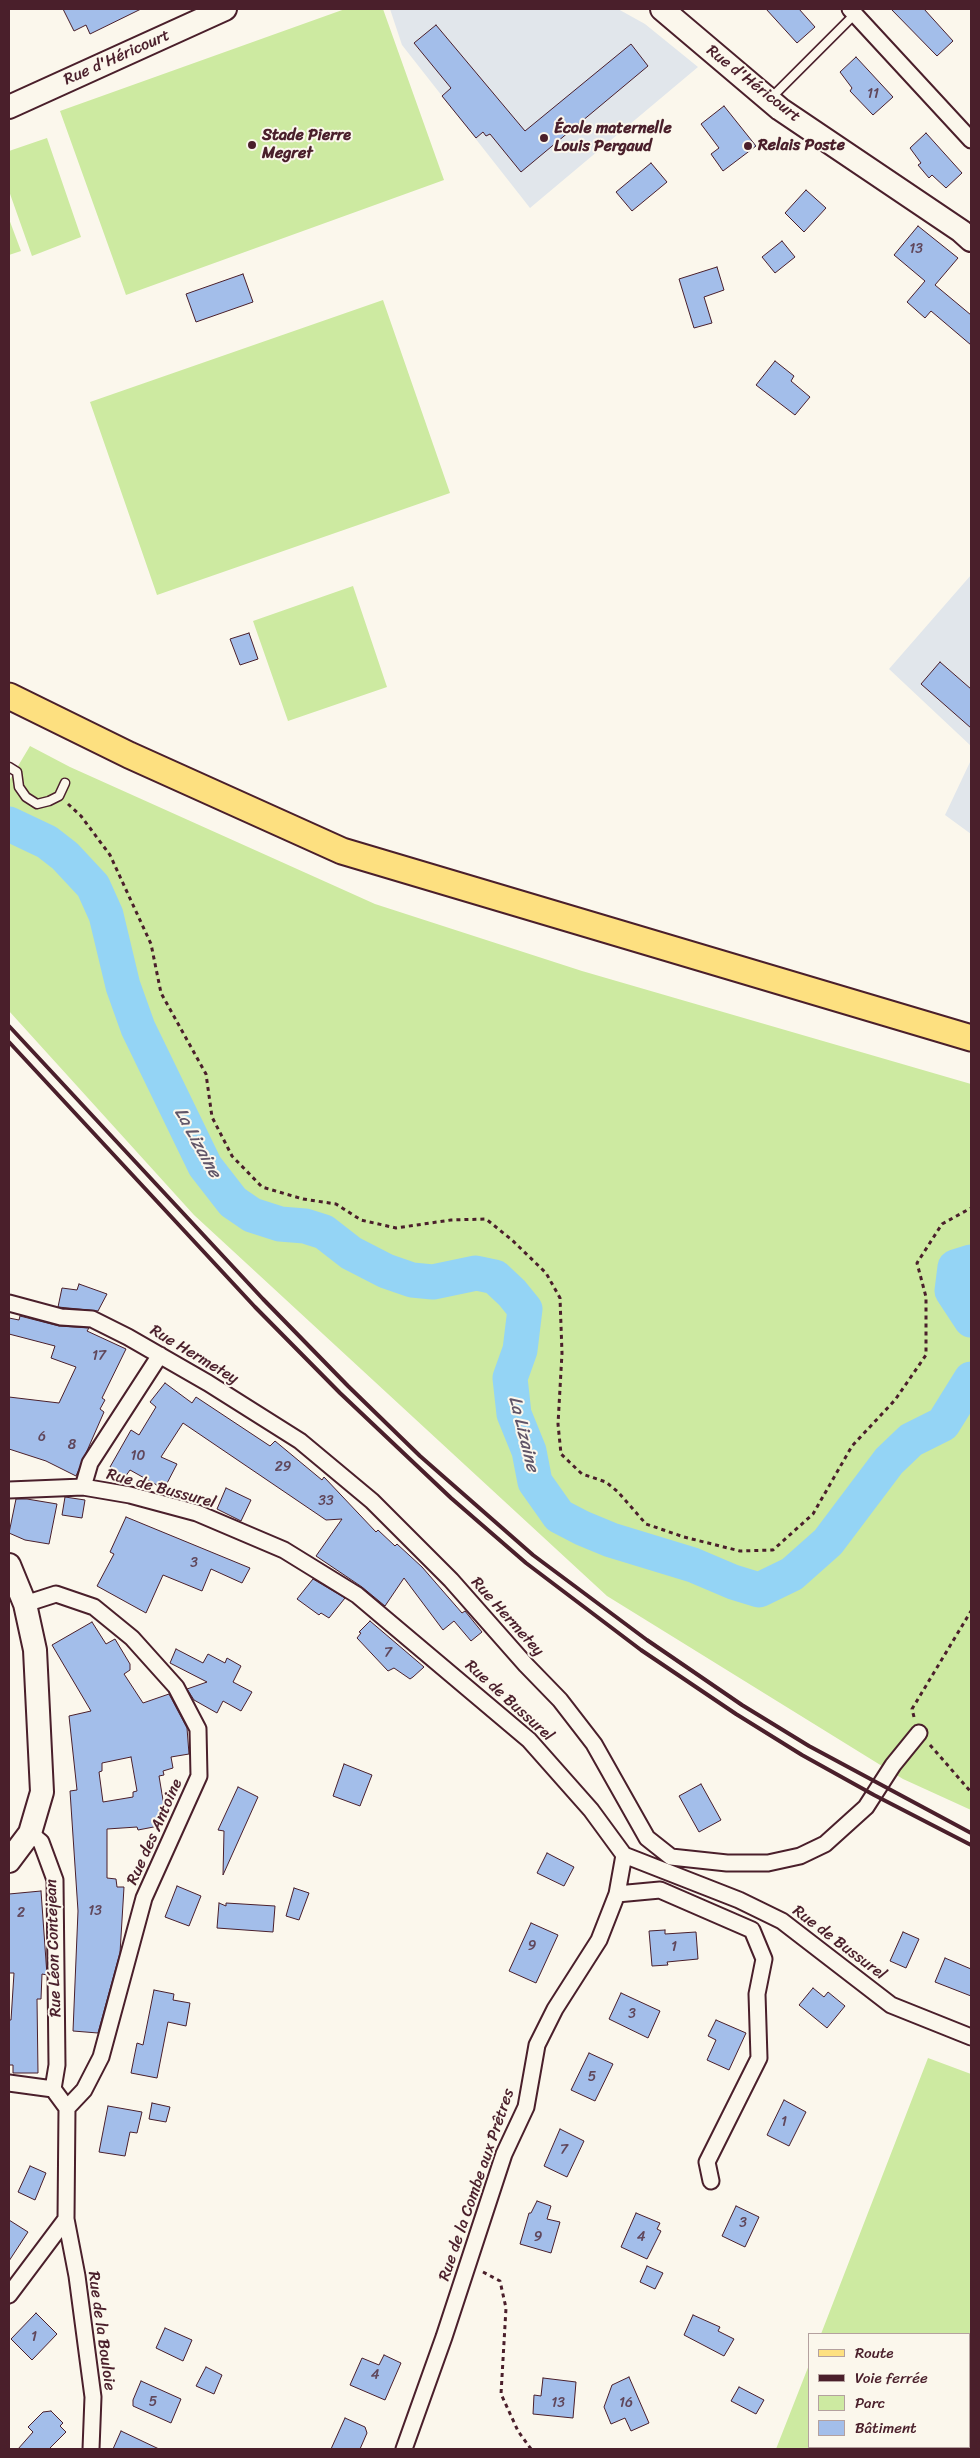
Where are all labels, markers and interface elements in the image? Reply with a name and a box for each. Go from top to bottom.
street label: Rue d'Héricourt [61,26,173,90]
street label: Rue d'Héricourt [702,41,804,127]
house number: 11 [867,86,879,102]
place label: École maternelle Louis Pergaud [554,119,672,157]
place label: Stade Pierre Megret [262,126,351,164]
marker: École maternelle Louis Pergaud [538,132,550,144]
place label: Relais Poste [758,136,845,156]
marker: Stade Pierre Megret [246,139,258,151]
marker: Relais Poste [742,140,754,152]
house number: 13 [909,241,923,257]
water label: La Lizaine [169,1104,225,1182]
street label: Rue Hermetey [146,1321,242,1389]
house number: 17 [92,1348,106,1364]
water label: La Lizaine [503,1394,543,1474]
house number: 6 [38,1429,46,1445]
house number: 8 [68,1437,76,1453]
house number: 10 [131,1448,145,1464]
house number: 29 [275,1459,291,1475]
street label: Rue de Bussurel [104,1465,218,1513]
house number: 33 [318,1493,334,1509]
house number: 3 [190,1555,198,1571]
street label: Rue Hermetey [466,1574,548,1660]
house number: 7 [384,1645,392,1661]
street label: Rue de Bussurel [461,1656,557,1746]
street label: Rue des Antoine [123,1776,187,1888]
street label: Rue Léon Contejean [42,1879,66,2017]
street label: Rue de Bussurel [788,1902,890,1984]
house number: 13 [88,1903,102,1919]
house number: 2 [17,1905,25,1921]
house number: 9 [528,1938,536,1954]
house number: 1 [671,1939,677,1955]
house number: 3 [628,2006,636,2022]
house number: 5 [588,2069,596,2085]
street label: Rue de la Combe aux Prêtres [435,2086,519,2284]
house number: 1 [781,2114,787,2130]
house number: 7 [560,2142,568,2158]
house number: 3 [739,2215,747,2231]
house number: 9 [534,2229,542,2245]
house number: 4 [637,2229,645,2245]
street label: Rue de la Bouloie [83,2270,119,2392]
house number: 1 [31,2329,37,2345]
legend [808,2333,970,2448]
text: Route [855,2340,894,2366]
text: Voie ferrée [855,2365,928,2391]
house number: 4 [371,2367,379,2383]
text: Parc [855,2390,885,2416]
house number: 5 [149,2394,157,2410]
house number: 13 [551,2395,565,2411]
house number: 16 [619,2395,633,2411]
text: Bâtiment [855,2415,917,2441]

